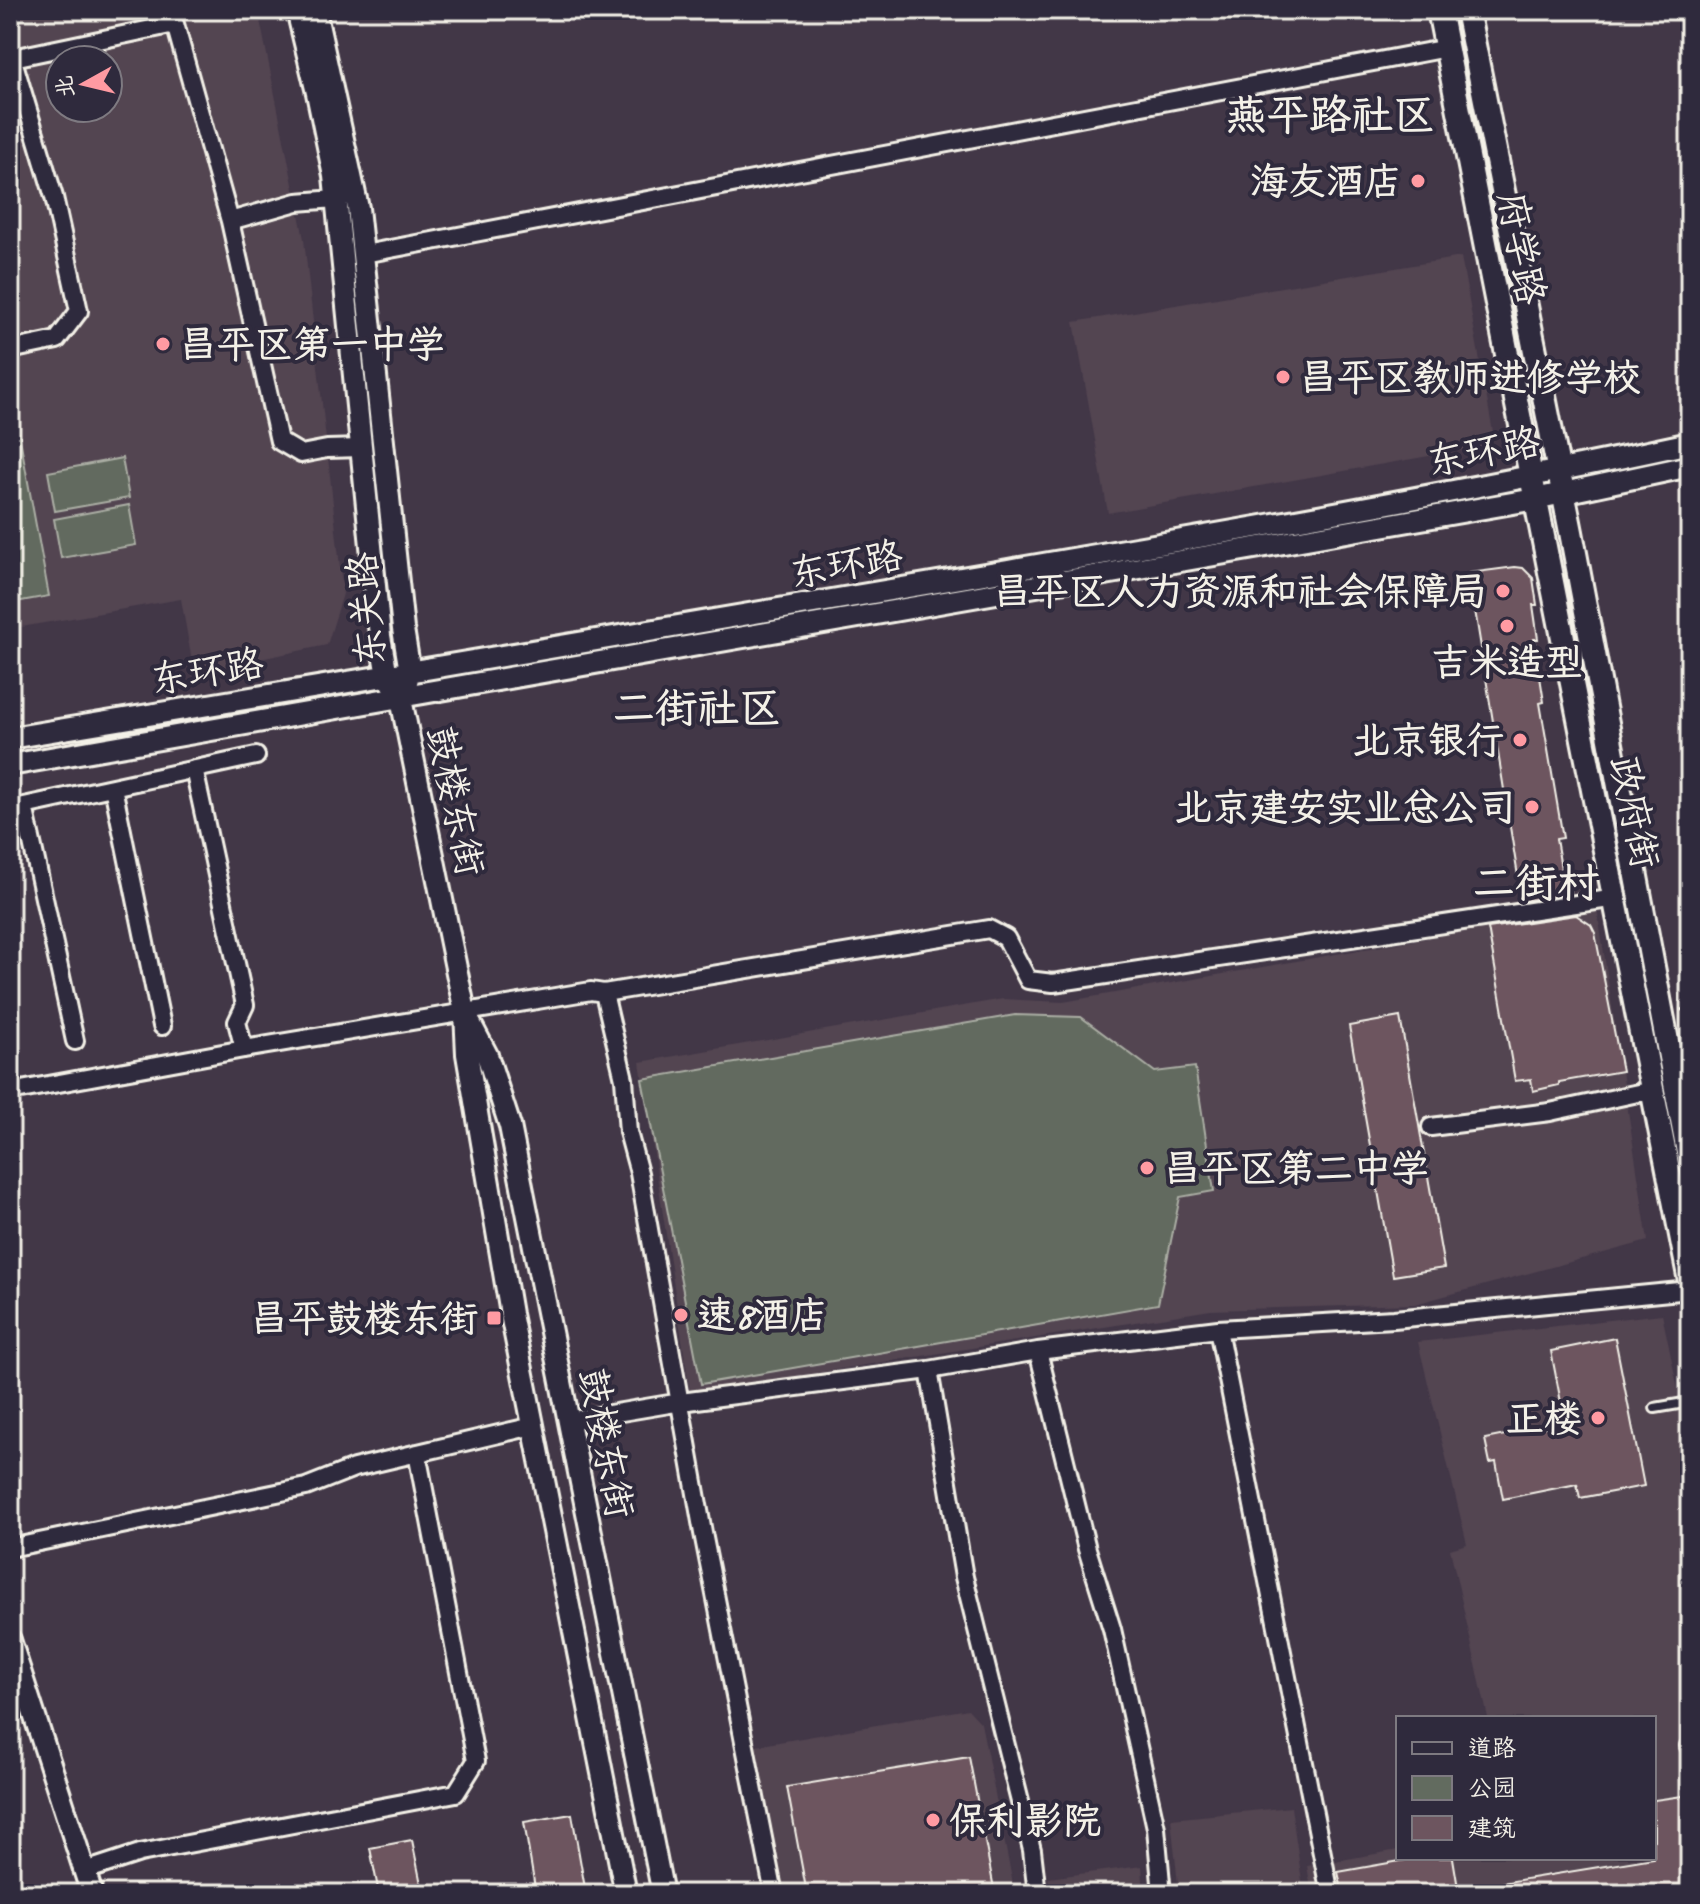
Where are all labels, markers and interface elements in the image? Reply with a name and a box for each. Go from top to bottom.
north arrow [44,44,124,124]
text: 北 [50,74,81,99]
district label: 燕平路社区 [1225,89,1435,142]
place label: 海友酒店 [1250,158,1402,205]
marker: 海友酒店 [1409,172,1427,190]
street label: 府学路 [1488,188,1555,309]
place label: 昌平区第一中学 [179,321,445,368]
marker: 昌平区第一中学 [154,335,172,353]
place label: 昌平区教师进修学校 [1299,354,1641,401]
marker: 昌平区教师进修学校 [1274,368,1292,386]
street label: 东环路 [1423,418,1544,485]
street label: 东环路 [786,531,906,598]
street label: 东关路 [338,550,395,668]
place label: 昌平区人力资源和社会保障局 [993,568,1487,615]
marker: 昌平区人力资源和社会保障局 [1494,582,1512,600]
marker: 吉米造型 [1498,617,1516,635]
street label: 东环路 [147,639,267,704]
place label: 吉米造型 [1431,639,1583,686]
district label: 二街社区 [613,682,781,735]
place label: 北京银行 [1352,717,1504,764]
street label: 鼓楼东街 [417,722,494,880]
marker: 北京银行 [1511,731,1529,749]
street label: 政府街 [1600,751,1669,873]
place label: 北京建安实业总公司 [1174,784,1516,831]
marker: 北京建安实业总公司 [1523,798,1541,816]
district label: 二街村 [1473,857,1599,910]
place label: 昌平区第二中学 [1163,1145,1429,1192]
marker: 昌平区第二中学 [1138,1159,1156,1177]
place label: 速8酒店 [697,1292,828,1339]
place label: 昌平鼓楼东街 [250,1295,478,1342]
marker: 速8酒店 [672,1306,690,1324]
marker: 昌平鼓楼东街 [485,1309,503,1327]
street label: 鼓楼东街 [569,1364,644,1522]
place label: 正楼 [1506,1395,1582,1442]
marker: 正楼 [1589,1409,1607,1427]
legend [1396,1716,1656,1860]
text: 道路 [1468,1733,1516,1763]
text: 公园 [1468,1773,1516,1803]
place label: 保利影院 [949,1797,1101,1844]
marker: 保利影院 [924,1811,942,1829]
text: 建筑 [1468,1813,1516,1843]

